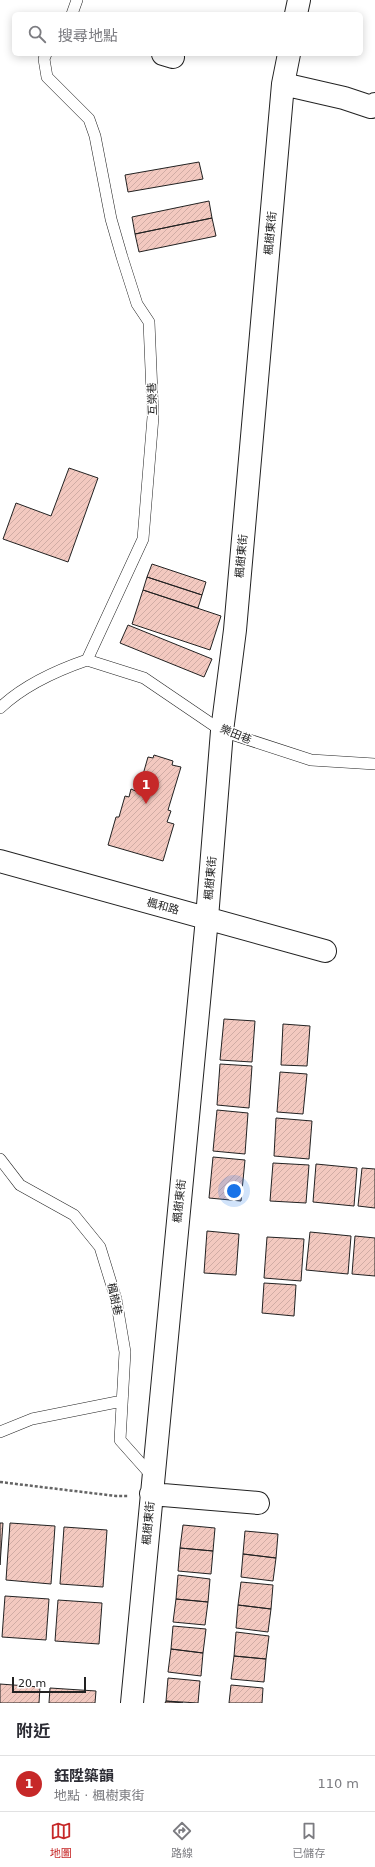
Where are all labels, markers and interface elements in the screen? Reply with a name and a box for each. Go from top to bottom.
search box [12,12,363,56]
icon: search [26,23,48,45]
text: 搜尋地點 [58,27,118,45]
street label: 楓樹東街 [262,211,279,256]
street label: 互榮巷 [145,382,160,416]
street label: 楓樹東街 [233,534,250,579]
street label: 樂田巷 [218,722,254,747]
pin: 1 [133,771,159,804]
street label: 楓樹東街 [202,856,219,901]
street label: 楓和路 [145,896,180,917]
street label: 楓樹東街 [171,1178,188,1224]
your location [224,1181,244,1201]
street label: 楓樹巷 [104,1282,125,1317]
street label: 楓樹東街 [140,1501,157,1546]
scale bar [12,1675,86,1694]
text: 20 m [18,1677,46,1690]
text: 附近 [16,1721,50,1741]
text: 鈺陞築韻 [54,1767,114,1785]
text: 1 [24,1776,34,1791]
text: 110 m [317,1776,359,1791]
text: 地點 · 楓樹東街 [54,1788,144,1803]
tab: 地圖 [50,1820,72,1860]
tab: 路線 [171,1820,193,1860]
tab: 已儲存 [292,1820,325,1860]

